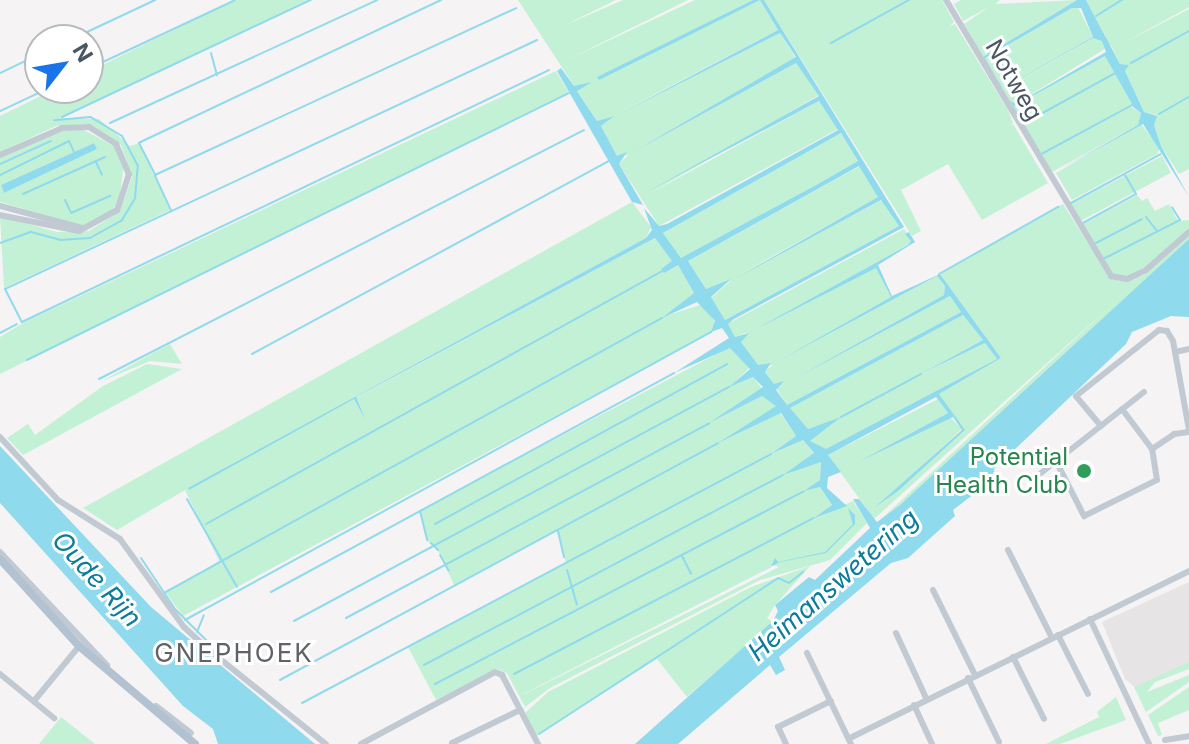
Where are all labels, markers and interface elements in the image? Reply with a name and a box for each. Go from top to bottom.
north arrow [24,24,104,104]
street label: Notweg [979,34,1049,126]
text: N [67,39,98,67]
place label: Potential Health Club [935,443,1068,499]
marker: Potential Health Club [1075,462,1093,480]
water label: Heimanswetering [742,503,924,667]
water label: Oude Rijn [46,525,148,633]
district label: GNEPHOEK [154,637,314,669]

